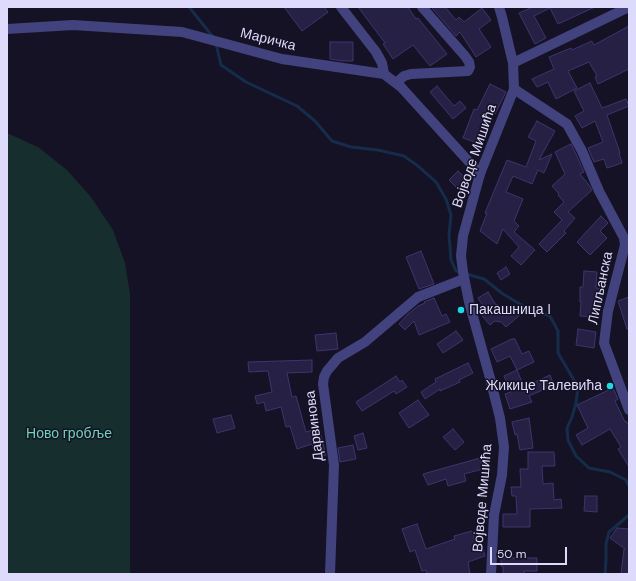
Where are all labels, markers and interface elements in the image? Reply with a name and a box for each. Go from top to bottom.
street label: Маричка [238,25,298,55]
street label: Војводе Мишића [449,102,501,210]
street label: Липљанска [585,250,617,326]
place label: Пакашница I [469,302,551,318]
marker: Пакашница I [456,305,466,315]
place label: Жикице Талевића [485,378,602,394]
marker: Жикице Талевића [605,381,615,391]
street label: Дарвинова [302,390,328,462]
park label: Ново гробље [26,426,112,442]
street label: Војводе Мишића [470,443,496,553]
scale bar [492,539,569,565]
text: 50 m [497,546,526,562]

